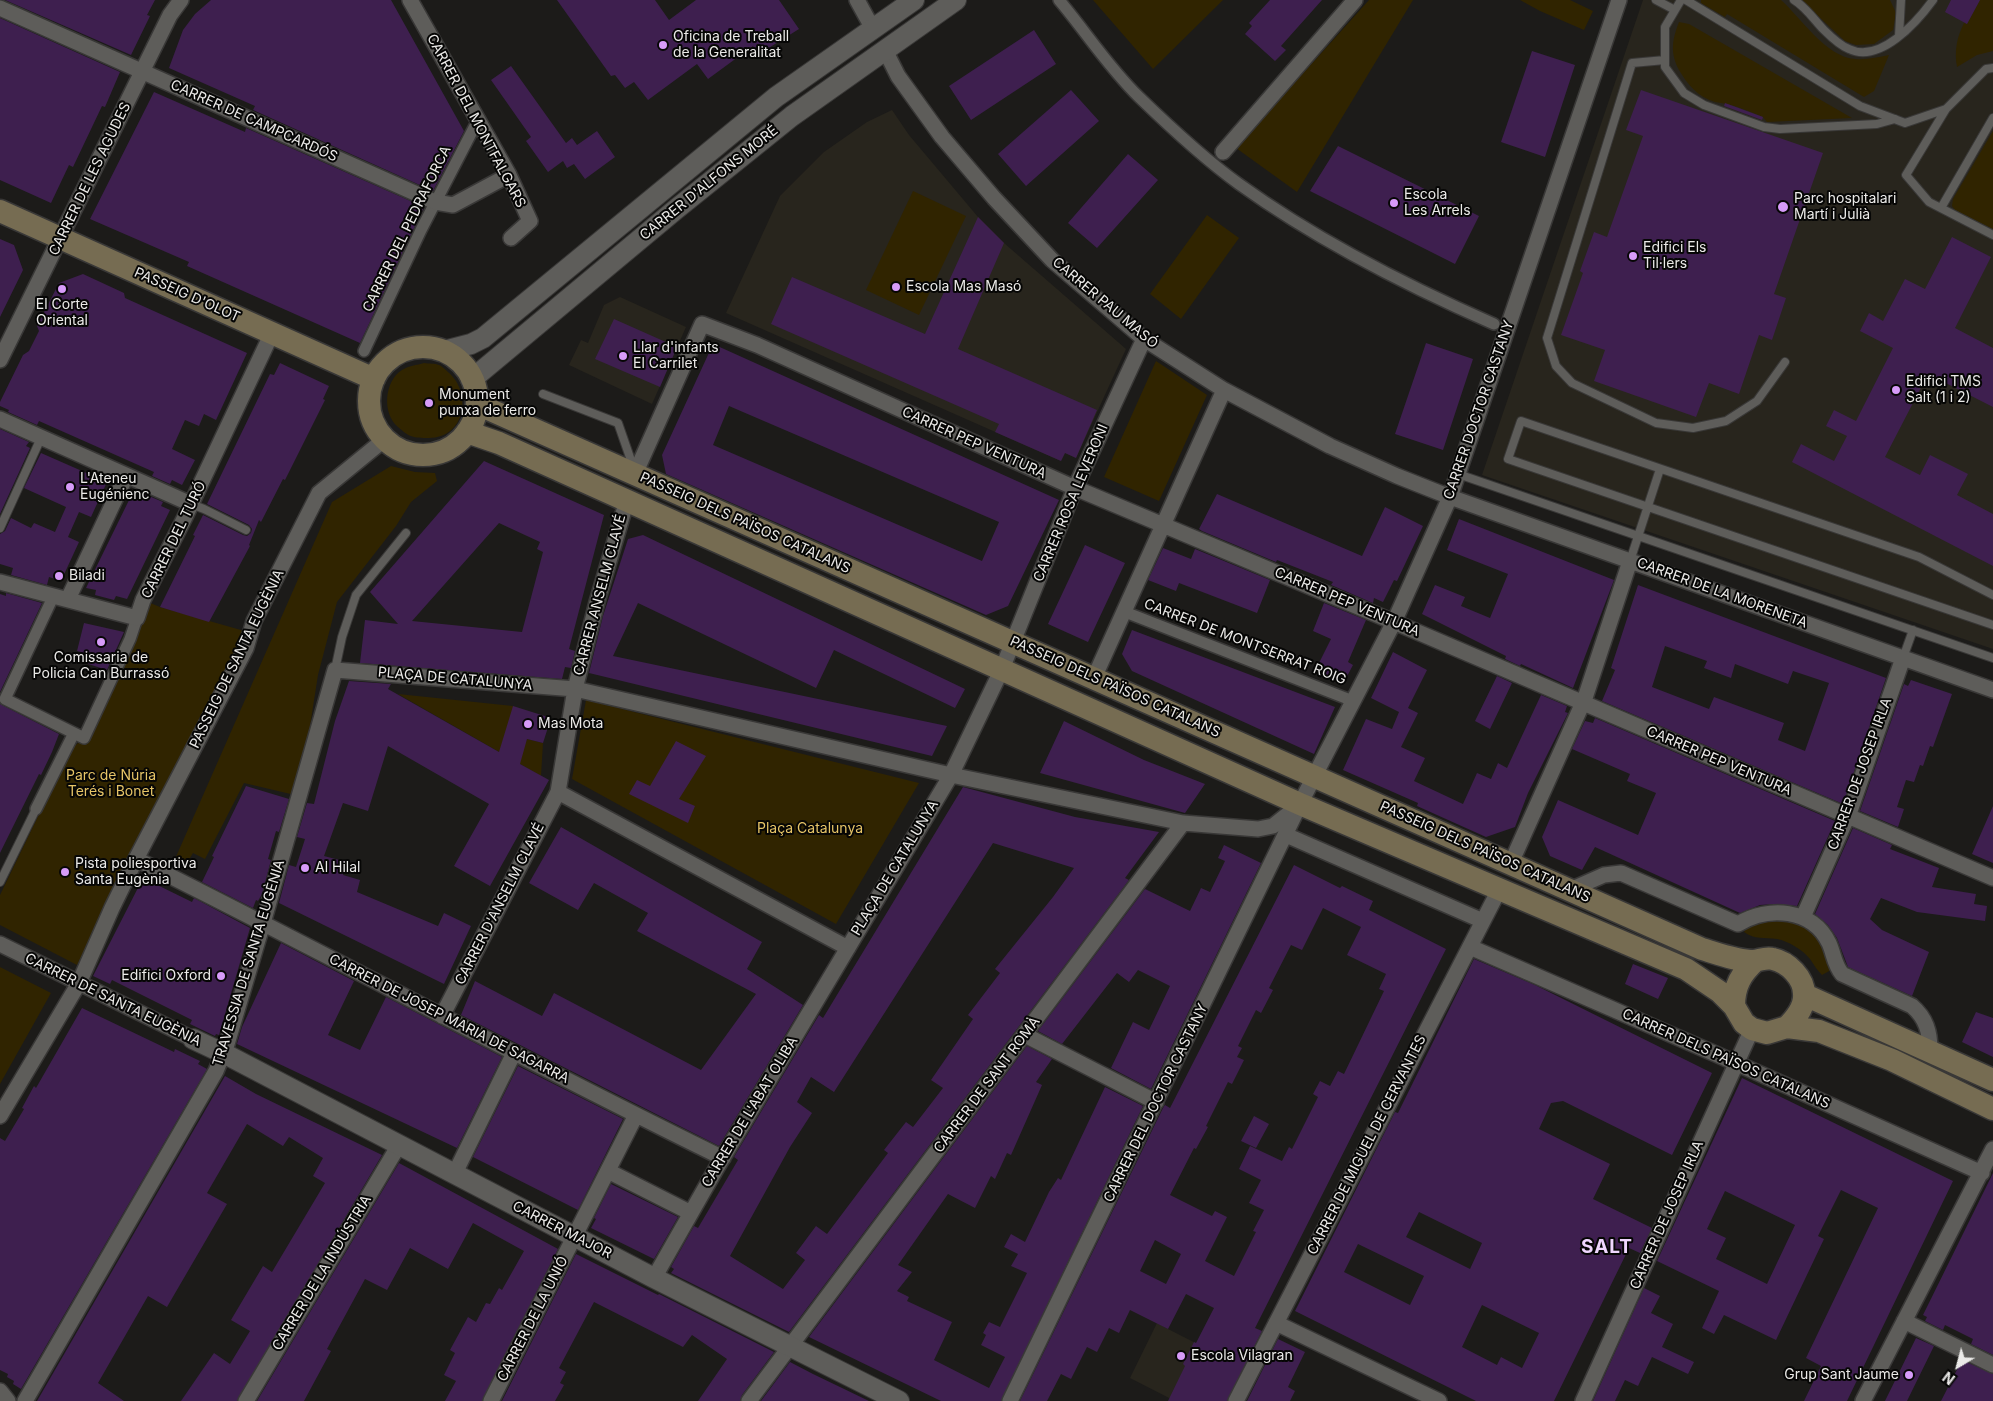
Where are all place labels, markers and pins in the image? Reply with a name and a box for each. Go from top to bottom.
place label: Oficina de Treball de la Generalitat [673,29,789,62]
marker: Oficina de Treball de la Generalitat [657,39,669,51]
place label: Escola Les Arrels [1404,187,1471,220]
place label: Parc hospitalari Martí i Julià [1794,191,1896,223]
marker: Escola Les Arrels [1388,197,1400,209]
marker: Parc hospitalari Martí i Julià [1776,200,1790,214]
place label: Edifici Els Til·lers [1643,240,1706,272]
marker: Edifici Els Til·lers [1627,250,1639,262]
place label: Escola Mas Masó [906,279,1022,295]
marker: Escola Mas Masó [890,281,902,293]
marker: El Corte Oriental [56,283,68,295]
place label: El Corte Oriental [36,297,88,330]
place label: Llar d'infants El Carrilet [633,340,719,372]
marker: Llar d'infants El Carrilet [617,350,629,362]
place label: Edifici TMS Salt (1 i 2) [1906,374,1981,407]
marker: Edifici TMS Salt (1 i 2) [1890,384,1902,396]
place label: Monument punxa de ferro [439,387,536,420]
marker: Monument punxa de ferro [423,397,435,409]
place label: L'Ateneu Eugénienc [80,471,150,504]
marker: L'Ateneu Eugénienc [64,481,76,493]
place label: Biladi [69,568,105,584]
marker: Biladi [53,570,65,582]
marker: Comissaria de Policia Can Burrassó [95,636,107,648]
place label: Comissaria de Policia Can Burrassó [33,650,169,682]
place label: Mas Mota [538,716,603,732]
marker: Mas Mota [522,718,534,730]
place label: Pista poliesportiva Santa Eugènia [75,856,197,889]
place label: Al Hilal [315,860,360,876]
marker: Al Hilal [299,862,311,874]
marker: Pista poliesportiva Santa Eugènia [59,866,71,878]
place label: Edifici Oxford [121,968,211,984]
marker: Edifici Oxford [215,970,227,982]
place label: Escola Vilagran [1191,1348,1293,1364]
marker: Escola Vilagran [1175,1350,1187,1362]
place label: Grup Sant Jaume [1784,1367,1899,1383]
marker: Grup Sant Jaume [1903,1369,1915,1381]

